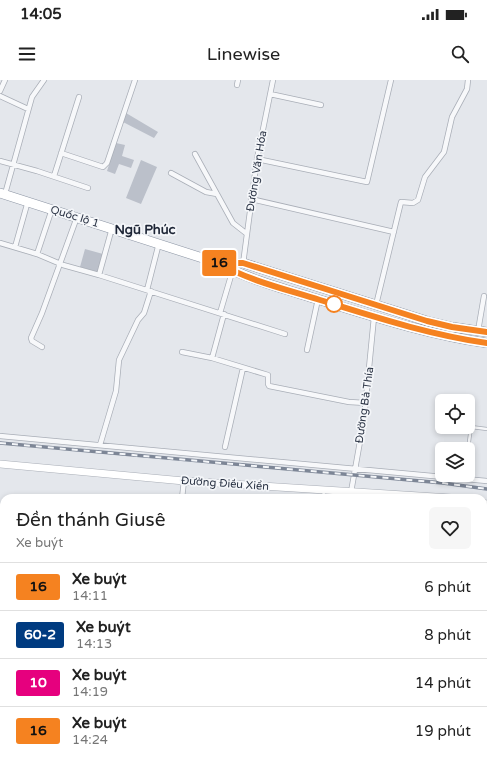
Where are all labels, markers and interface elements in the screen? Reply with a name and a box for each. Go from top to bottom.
text: 14:05 [20,5,62,23]
icon: menu [16,43,38,65]
text: Linewise [207,43,280,65]
icon: search [449,43,471,65]
street label: Đường Văn Hóa [244,130,269,213]
street label: Quốc lộ 1 [49,203,101,230]
district label: Ngũ Phúc [114,222,176,238]
line badge: 16 [201,250,237,276]
text: 16 [210,254,228,271]
unlabelled marker [325,295,343,313]
street label: Đường Bà Thía [353,366,376,444]
map controls [435,394,475,482]
button: locate [435,394,475,434]
button: layers [435,442,475,482]
street label: Đường Điều Xiển [181,474,269,493]
button: heart [429,507,471,549]
text: Đền thánh Giusê [16,509,165,531]
text: Xe buýt [16,535,63,551]
text: Xe buýt [72,570,127,588]
text: 16 [29,578,47,595]
text: 6 phút [424,578,471,596]
text: 14:11 [72,588,108,604]
text: Xe buýt [76,618,131,636]
text: 60-2 [24,626,56,643]
text: 8 phút [424,626,471,644]
text: 14:13 [76,636,112,652]
text: Xe buýt [72,666,127,684]
text: 10 [29,674,47,691]
text: 14 phút [415,674,471,692]
text: 14:19 [72,684,108,700]
text: Xe buýt [72,714,127,732]
text: 16 [29,722,47,739]
text: 19 phút [415,722,471,740]
text: 14:24 [72,732,108,748]

